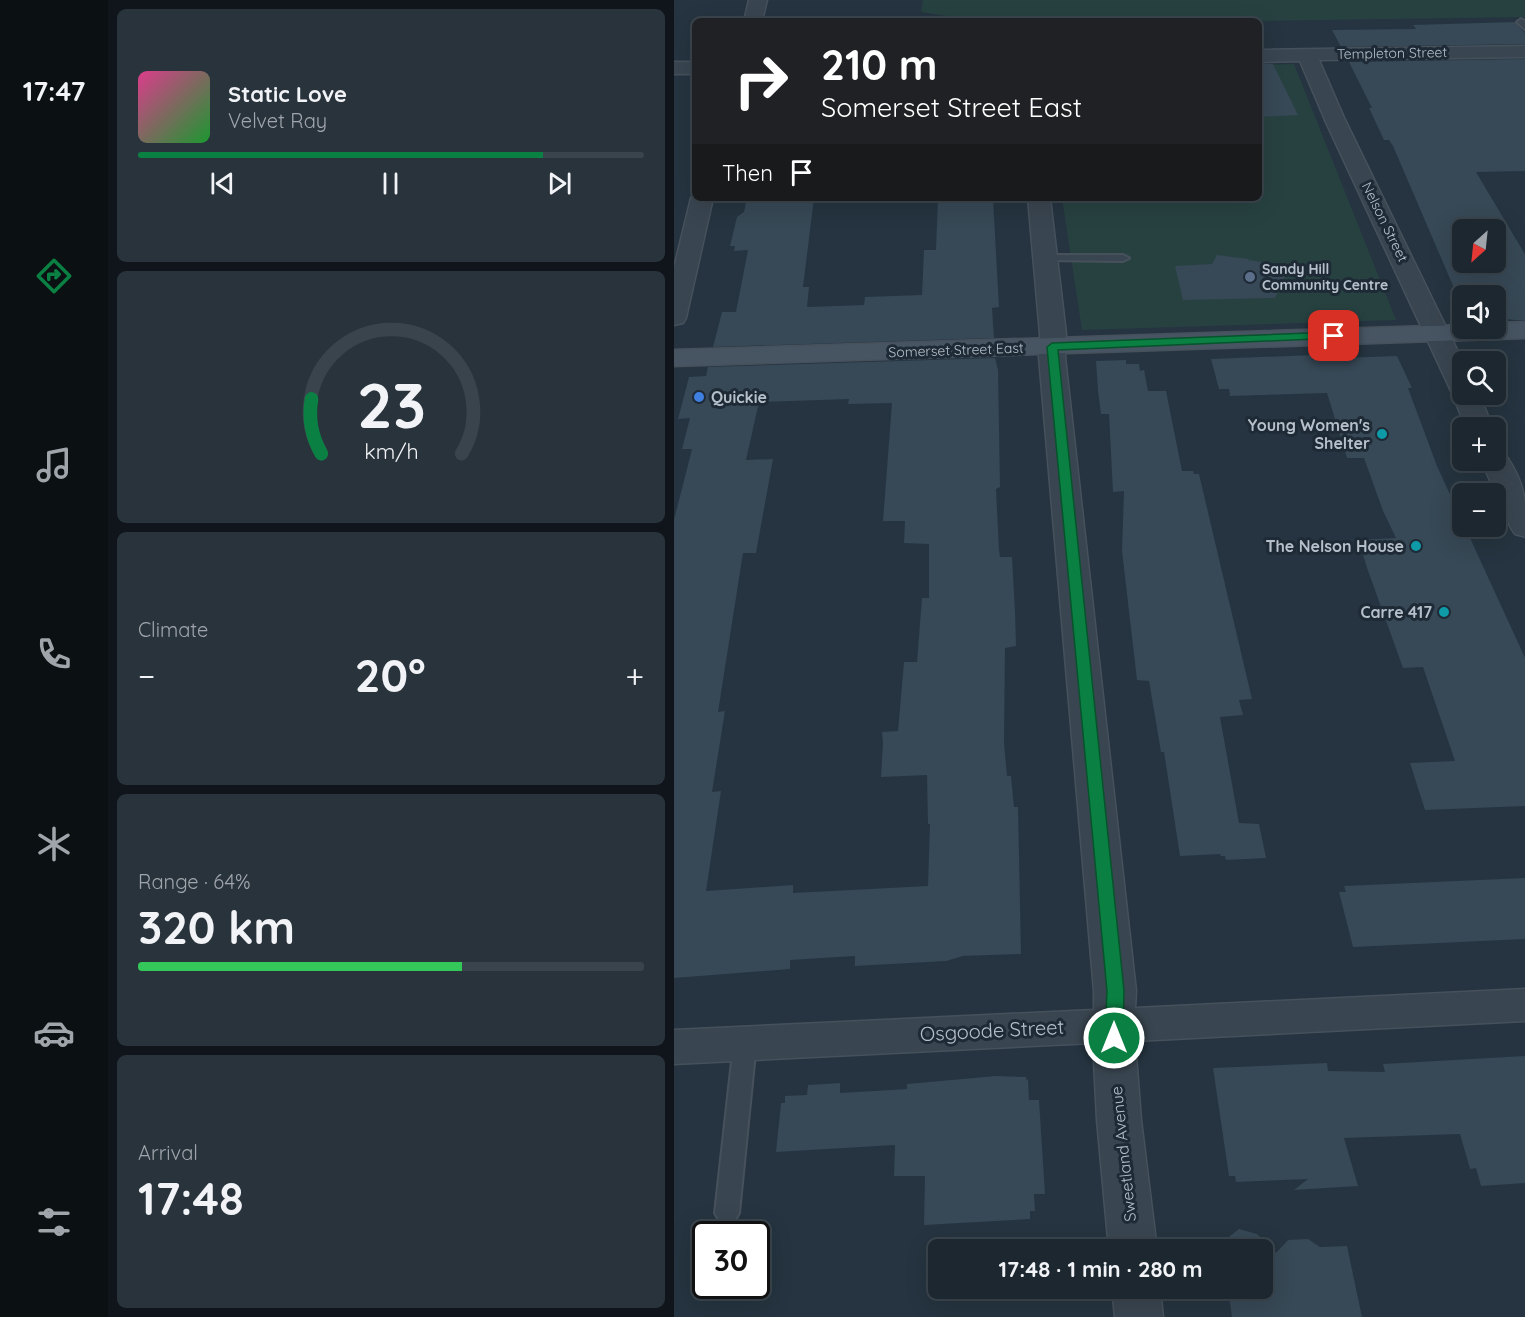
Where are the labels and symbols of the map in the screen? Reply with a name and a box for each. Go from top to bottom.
street label: Templeton Street [1337,43,1448,63]
street label: Nelson Street [1358,179,1412,265]
north arrow [1452,219,1506,273]
place label: Sandy Hill Community Centre [1262,260,1388,294]
marker: Sandy Hill Community Centre [1243,270,1257,284]
pin [1308,310,1359,361]
street label: Somerset Street East [888,339,1024,361]
place label: Quickie [711,387,767,407]
marker: Quickie [692,390,706,404]
place label: Young Women's Shelter [1248,415,1370,453]
marker: Young Women's Shelter [1375,427,1389,441]
place label: The Nelson House [1265,536,1404,556]
marker: The Nelson House [1409,539,1423,553]
place label: Carre 417 [1361,602,1432,622]
marker: Carre 417 [1437,605,1451,619]
position arrow [1082,1006,1146,1070]
street label: Osgoode Street [919,1014,1065,1046]
street label: Sweetland Avenue [1106,1085,1140,1223]
speed limit sign: 30 [692,1221,770,1299]

